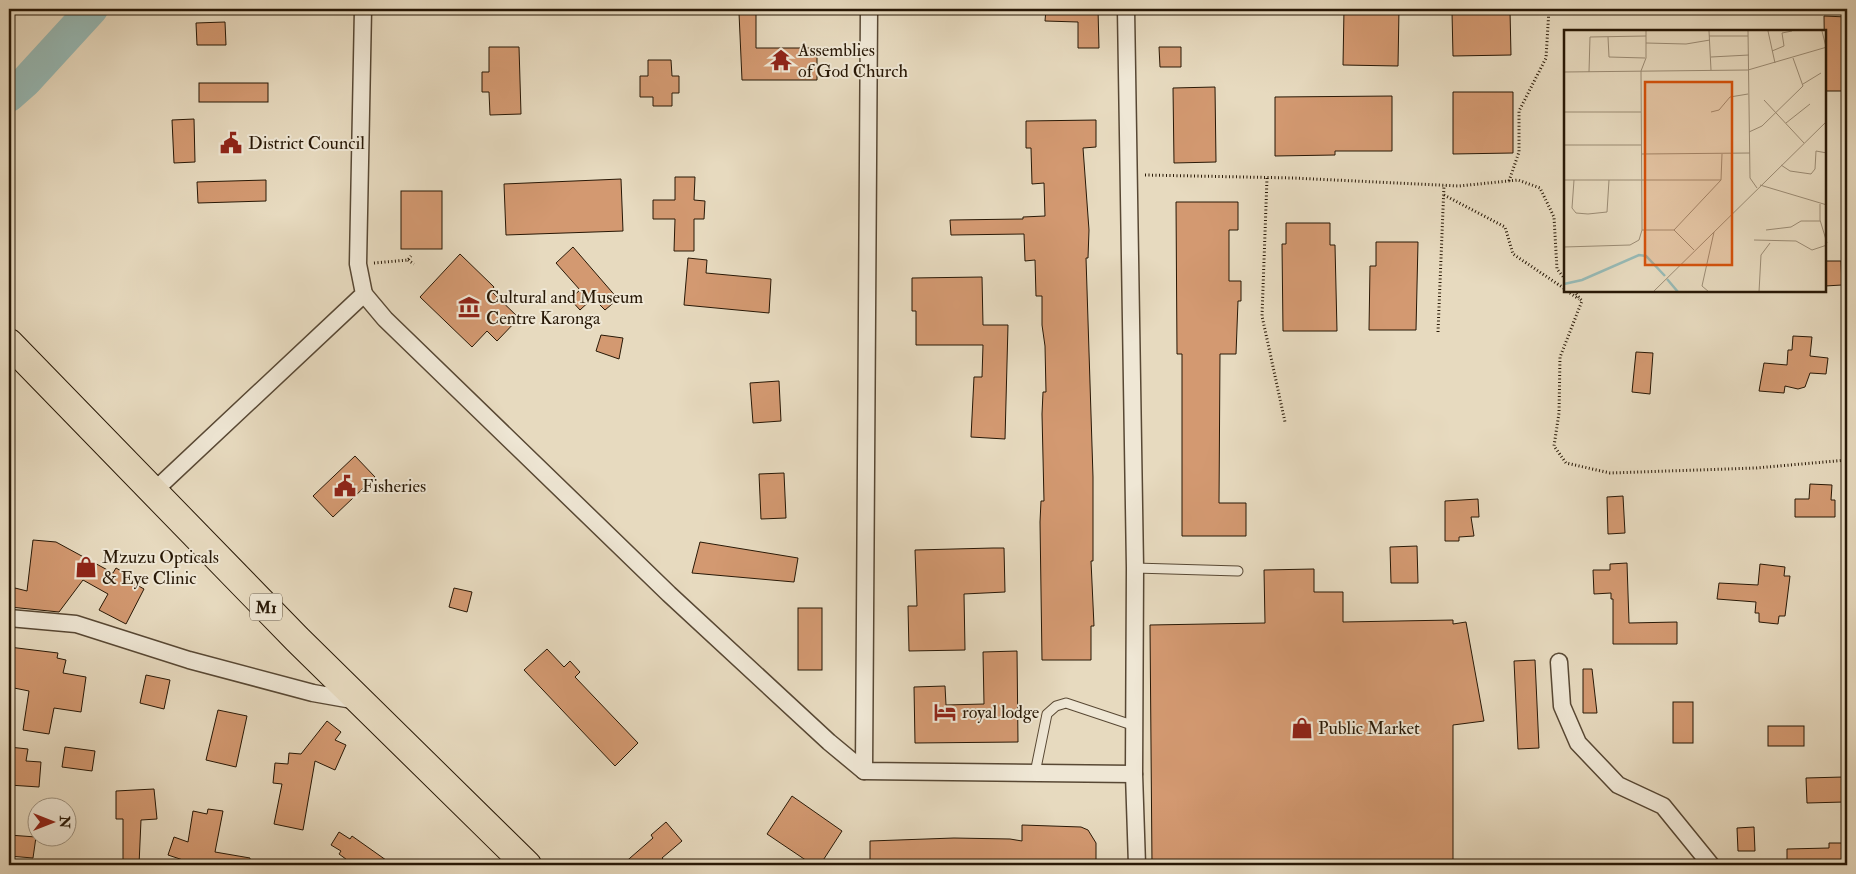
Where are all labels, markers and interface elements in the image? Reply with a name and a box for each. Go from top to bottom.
inset map [1564,30,1826,292]
place label: Assemblies of God Church [797,39,908,83]
temple icon: Assemblies of God Church [768,47,794,73]
public building icon: District Council [218,130,244,156]
place label: District Council [248,132,365,155]
place label: Cultural and Museum Centre Karonga [486,286,643,330]
museum icon: Cultural and Museum Centre Karonga [456,294,482,320]
public building icon: Fisheries [332,473,358,499]
place label: Fisheries [362,475,426,498]
place label: Mzuzu Opticals & Eye Clinic [102,546,219,590]
shop icon: Mzuzu Opticals & Eye Clinic [73,554,99,580]
road number: M1 [250,594,282,620]
hotel icon: royal lodge [932,699,958,725]
place label: royal lodge [962,701,1040,724]
shop icon: Public Market [1289,715,1315,741]
place label: Public Market [1318,717,1420,740]
north arrow [28,796,78,846]
text: N [56,815,73,829]

